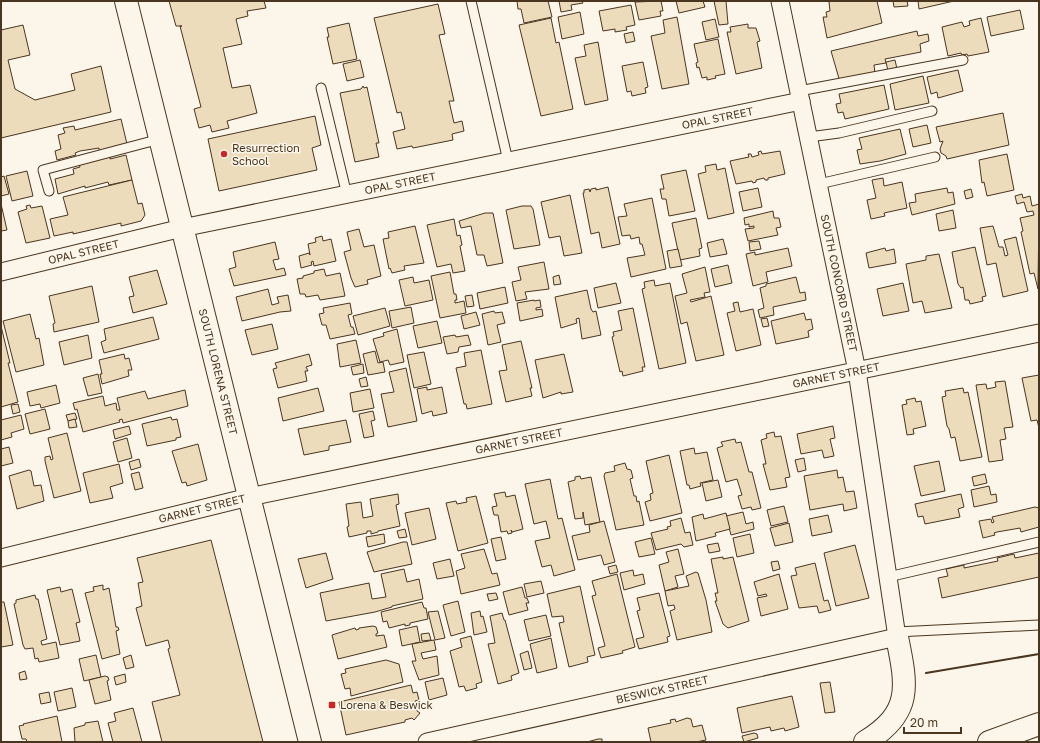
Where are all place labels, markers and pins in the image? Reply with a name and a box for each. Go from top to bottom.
place label: Resurrection School [232,141,300,167]
marker: Resurrection School [219,149,229,159]
place label: Lorena & Beswick [340,698,433,711]
marker: Lorena & Beswick [327,700,337,710]

